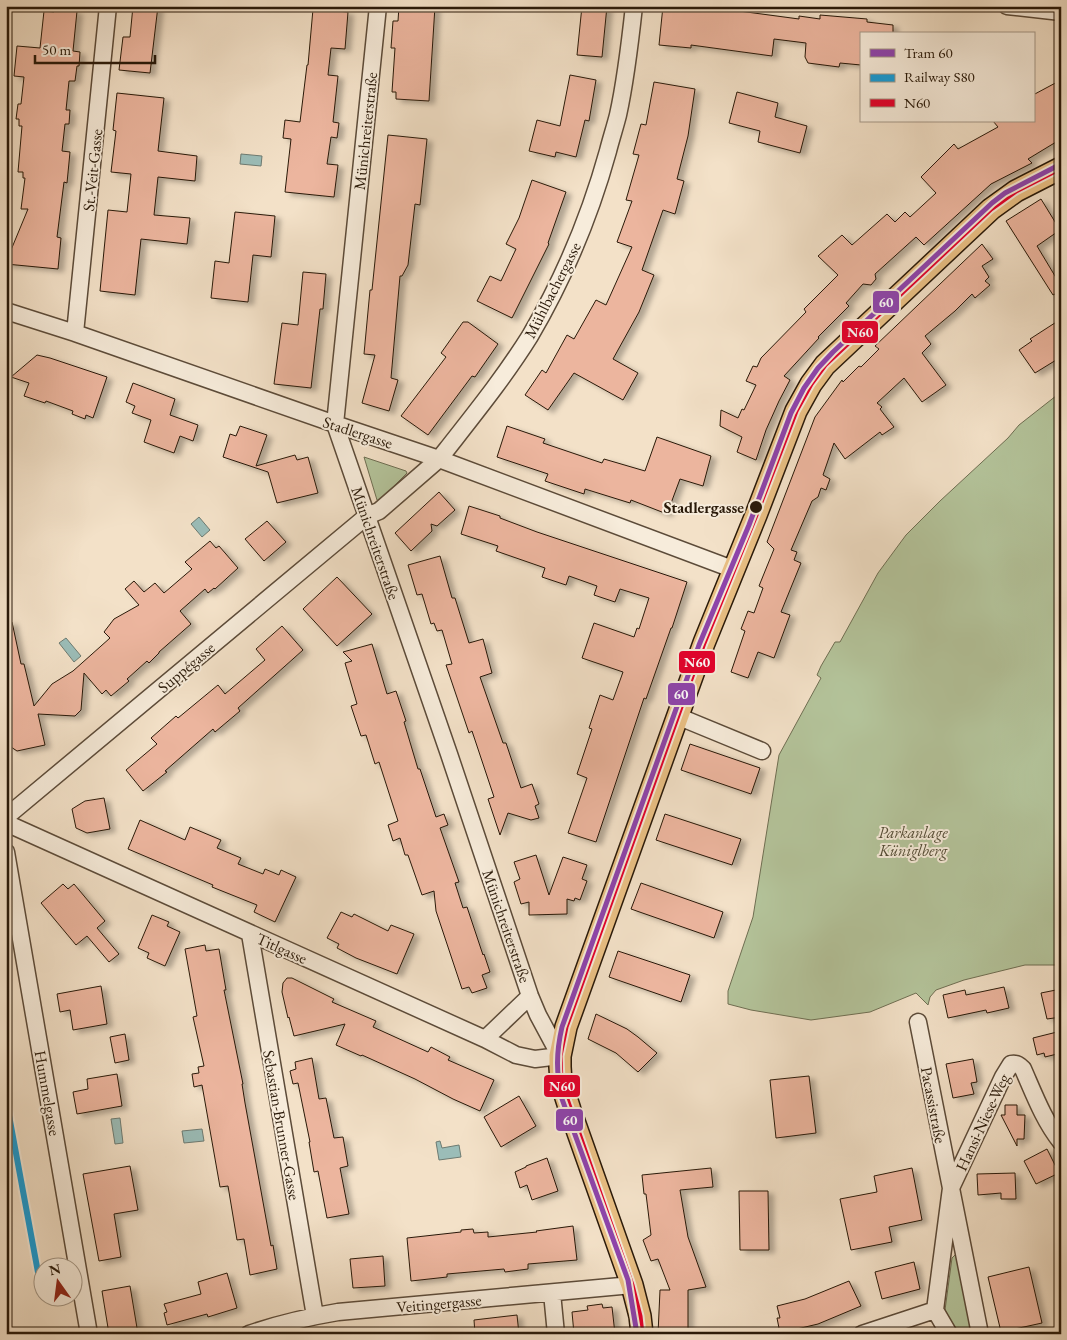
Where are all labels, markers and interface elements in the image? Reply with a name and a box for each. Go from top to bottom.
scale bar [35,32,155,64]
legend [860,32,1034,122]
text: 50 m [42,40,71,59]
text: Tram 60 [904,43,953,62]
text: Railway S80 [904,67,975,86]
street label: Münichreiterstraße [349,71,382,191]
text: N60 [904,93,930,112]
street label: St.-Veit-Gasse [78,128,107,212]
street label: Mühlbachergasse [519,238,586,342]
line badge: 60 [872,290,900,314]
text: 60 [879,293,894,311]
line badge: N60 [841,320,879,344]
text: N60 [847,323,874,341]
street label: Stadlergasse [320,411,395,454]
street label: Münichreiterstraße [346,484,405,603]
place label: Stadlergasse [663,497,744,518]
marker: Stadlergasse [748,499,764,515]
street label: Suppégasse [153,637,219,697]
line badge: N60 [678,650,716,674]
text: N60 [684,653,711,671]
line badge: 60 [667,682,696,706]
text: 60 [674,685,689,703]
park label: Parkanlage Küniglberg [878,822,948,861]
street label: Münichreiterstraße [477,867,536,986]
street label: Titlgasse [253,928,310,969]
street label: Sebastian-Brunner-Gasse [258,1048,305,1202]
street label: Hummelgasse [30,1049,65,1137]
street label: Pacassistraße [916,1065,951,1145]
street label: Hansi-Niese-Weg [951,1069,1015,1174]
line badge: N60 [543,1074,581,1098]
text: N60 [549,1077,576,1095]
line badge: 60 [555,1108,584,1132]
text: 60 [563,1111,578,1129]
north arrow [32,1258,82,1308]
text: N [47,1259,63,1279]
street label: Veitingergasse [396,1289,482,1318]

